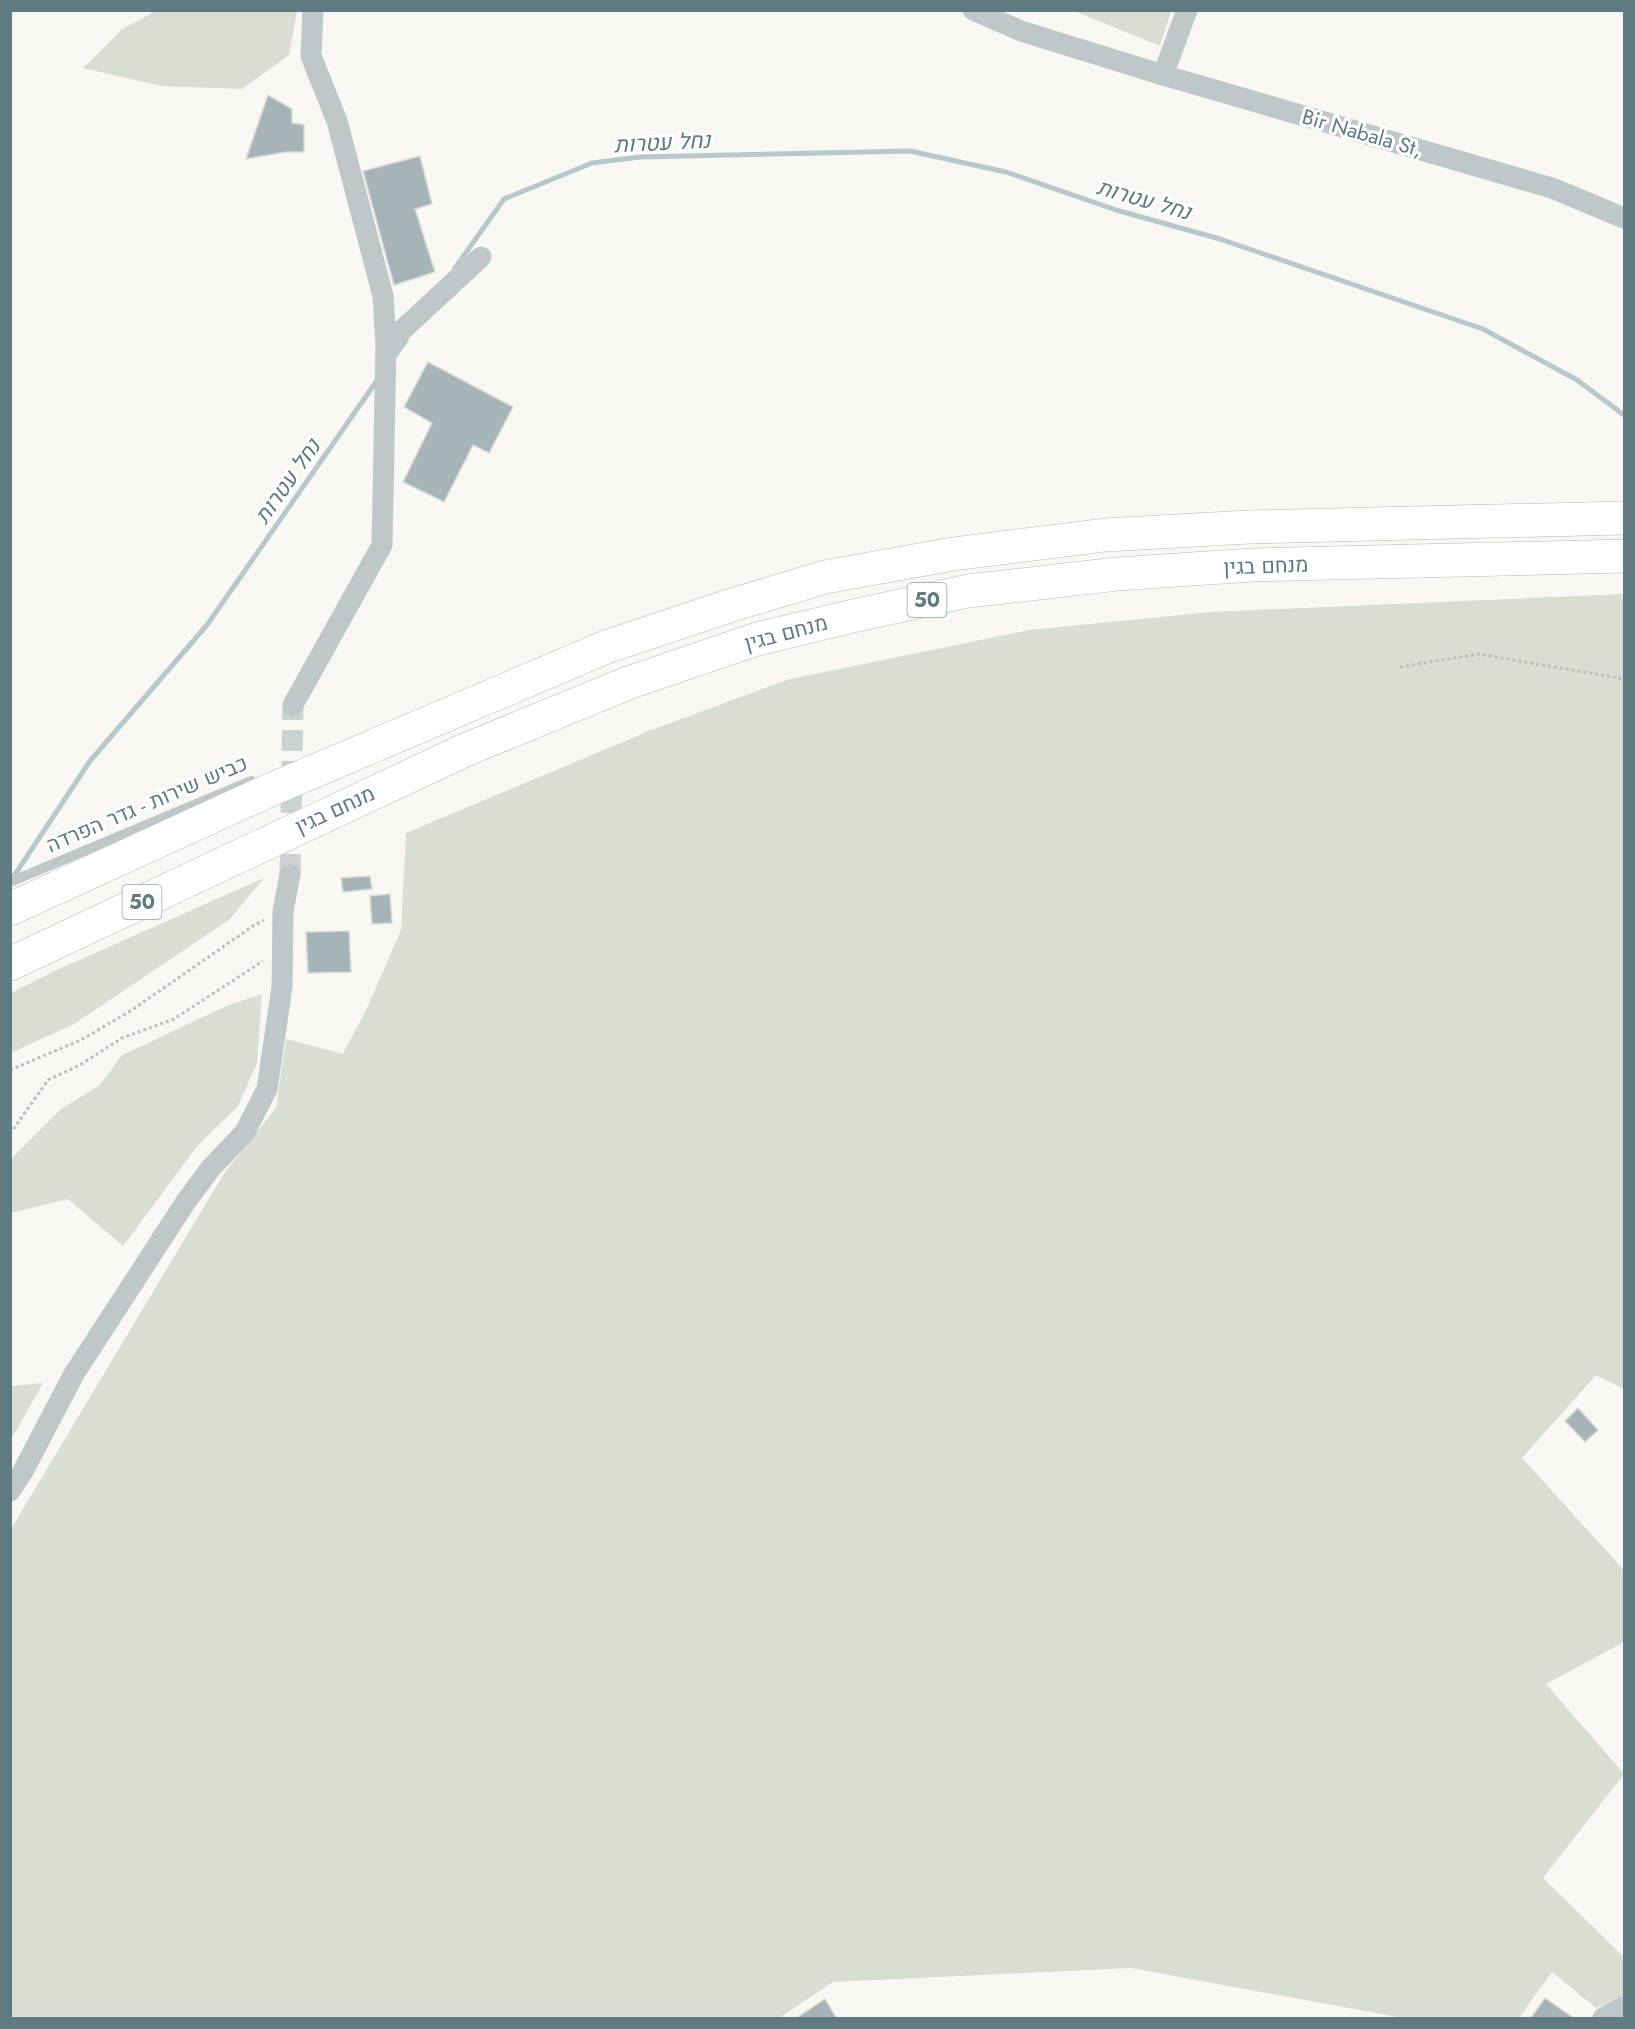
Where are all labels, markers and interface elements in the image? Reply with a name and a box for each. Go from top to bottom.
street label: Bir Nabala St, [1299,102,1425,164]
water label: נחל עטרות [613,123,713,161]
water label: נחל עטרות [1093,170,1197,228]
water label: נחל עטרות [246,431,329,530]
street label: מנחם בגין [1223,550,1309,582]
road number: 50 [908,583,946,617]
street label: מנחם בגין [741,608,831,658]
street label: כביש שירות - גדר הפרדה [42,748,252,860]
street label: מנחם בגין [290,778,380,842]
road number: 50 [122,885,162,919]

